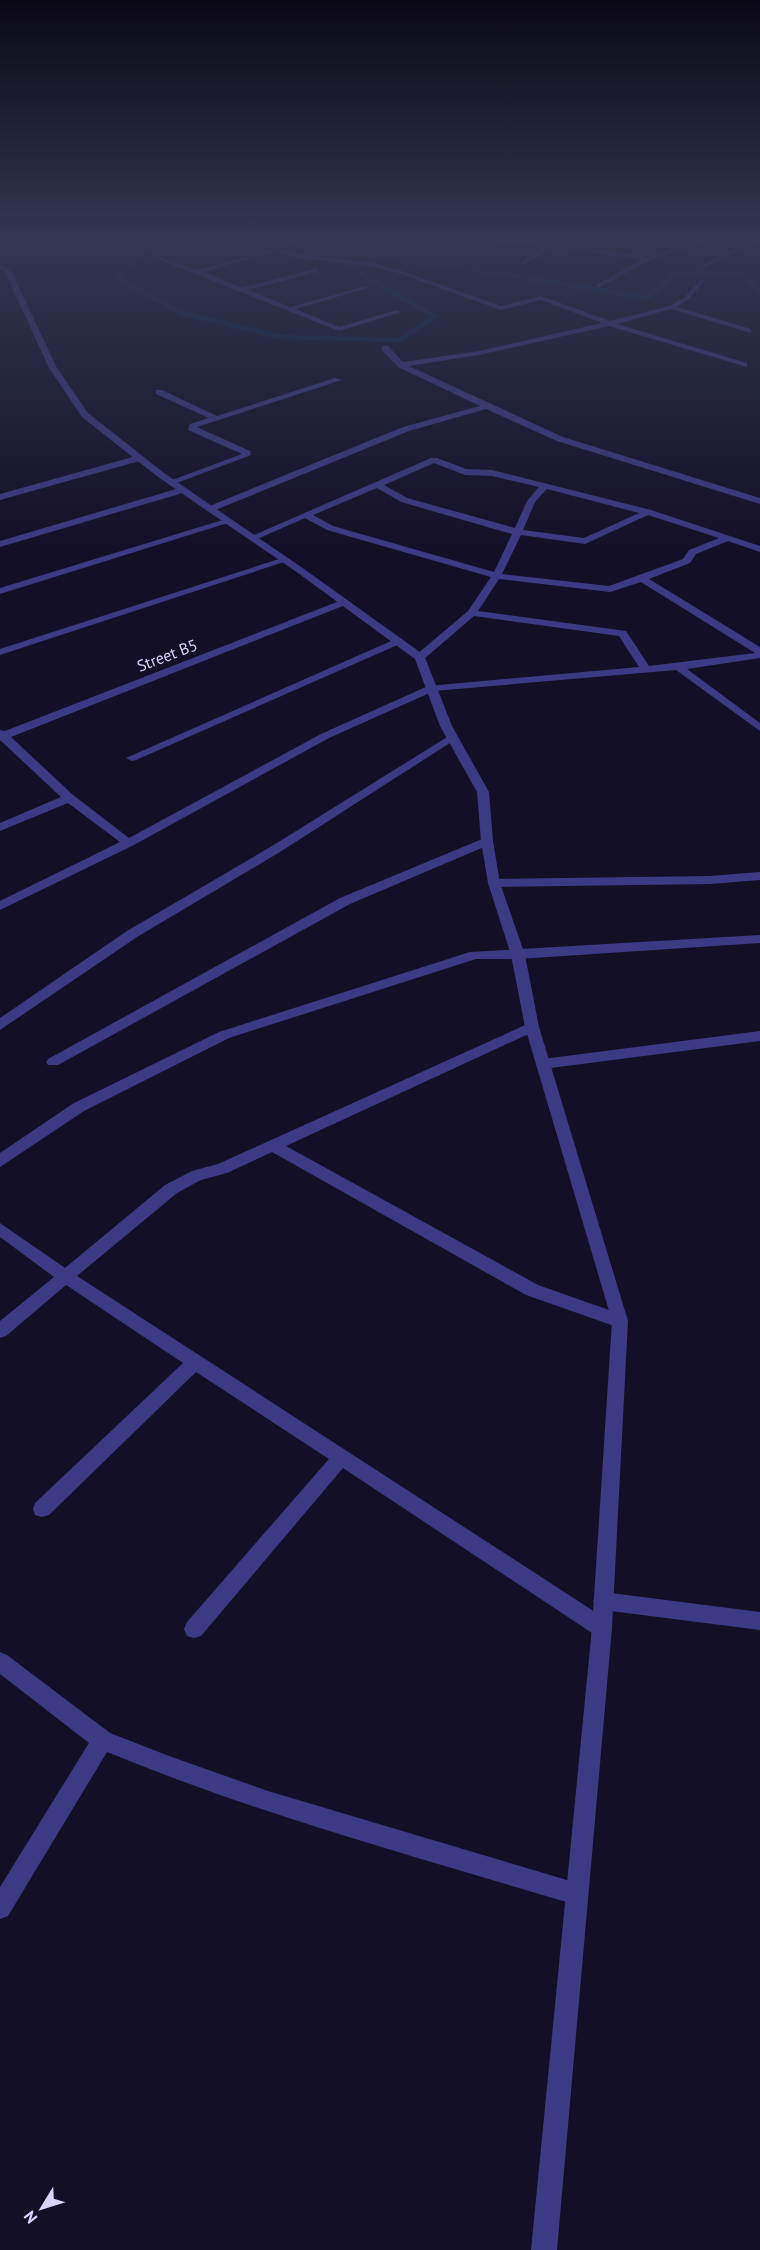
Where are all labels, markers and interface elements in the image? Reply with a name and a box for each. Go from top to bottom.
street label: Street B5 [134,634,200,676]
north arrow [12,2178,72,2238]
text: N [19,2207,41,2228]

